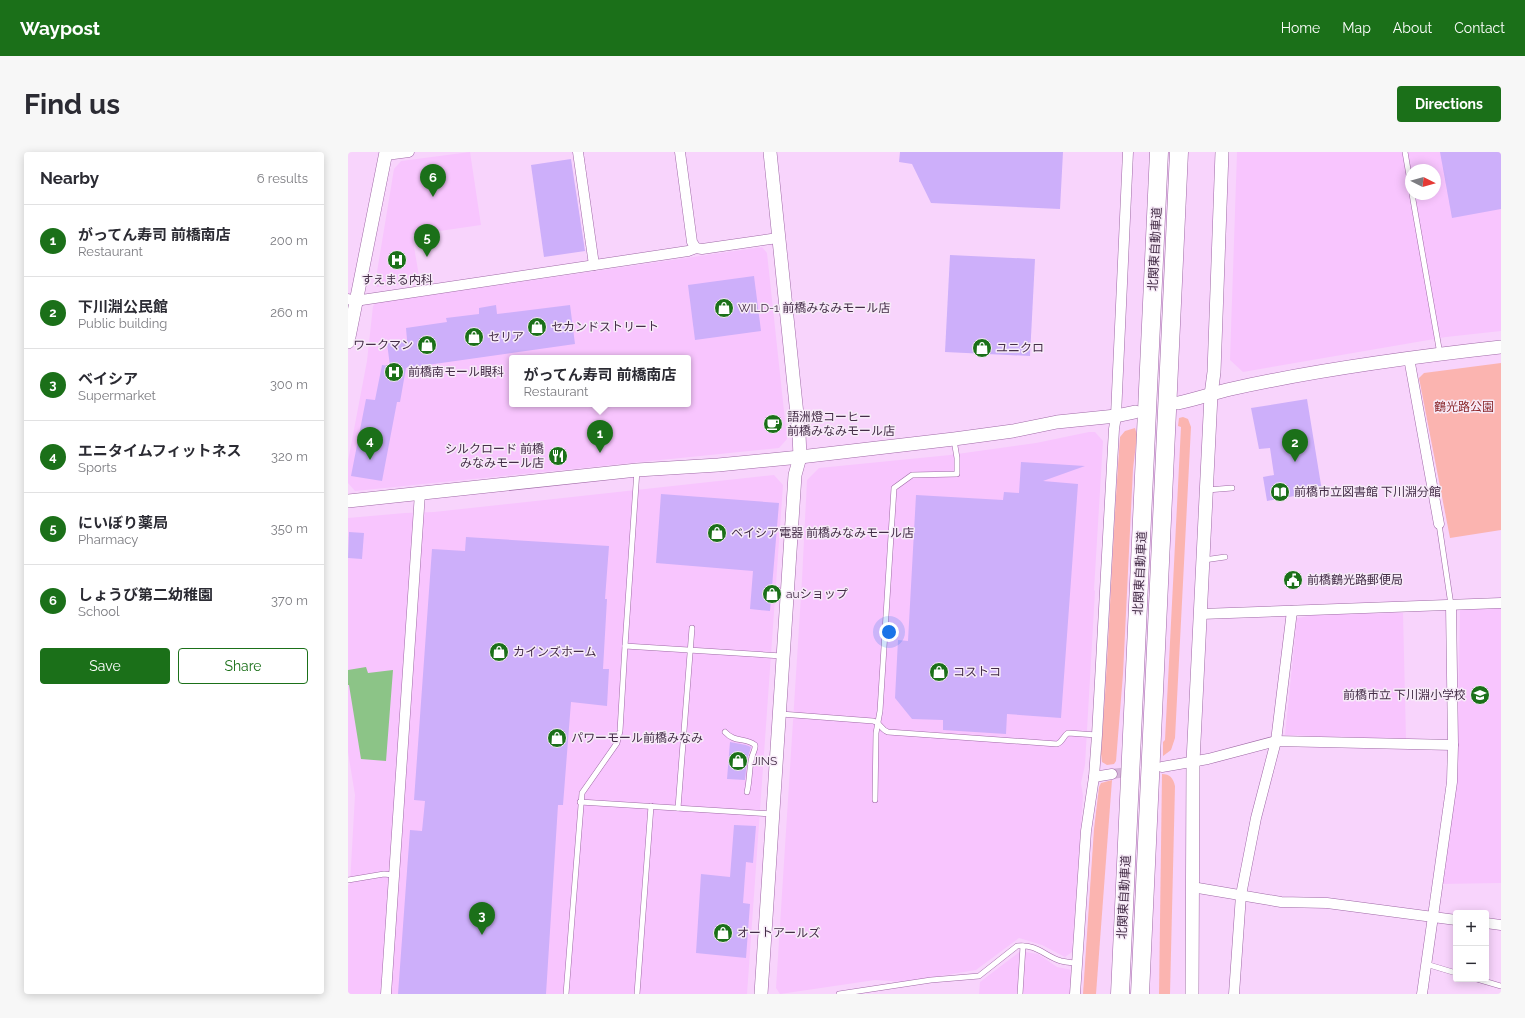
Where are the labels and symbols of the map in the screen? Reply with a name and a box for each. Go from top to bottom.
pin: 6 [420,164,446,197]
north arrow [1405,164,1441,200]
street label: 北関東自動車道 [1146,207,1164,291]
pin: 5 [414,224,440,257]
hospital icon: すえまる内科 [386,249,408,271]
place label: すえまる内科 [361,273,433,287]
shop icon: WILD-1 前橋みなみモール店 [713,297,735,319]
place label: WILD-1 前橋みなみモール店 [738,301,890,315]
shop icon: セカンドストリート [526,316,548,338]
place label: セカンドストリート [551,320,659,334]
shop icon: セリア [463,326,485,348]
place label: セリア [488,330,524,344]
shop icon: ワークマン [416,334,438,356]
shop icon: ユニクロ [971,337,993,359]
place label: ワークマン [353,338,413,352]
place label: ユニクロ [996,341,1044,355]
hospital icon: 前橋南モール眼科 [383,361,405,383]
place label: 前橋南モール眼科 [408,365,504,379]
park label: 鶴光路公園 [1434,400,1494,414]
place label: 語洲燈コーヒー 前橋みなみモール店 [787,410,895,438]
cafe icon: 語洲燈コーヒー 前橋みなみモール店 [762,413,784,435]
pin: 1 [587,420,613,453]
pin: 4 [357,427,383,460]
pin: 2 [1282,429,1308,462]
place label: シルクロード 前橋 みなみモール店 [445,442,544,470]
restaurant icon: シルクロード 前橋 みなみモール店 [547,445,569,467]
library icon: 前橋市立図書館 下川淵分館 [1269,481,1291,503]
place label: 前橋市立図書館 下川淵分館 [1294,485,1441,499]
shop icon: ベイシア電器 前橋みなみモール店 [706,522,728,544]
place label: ベイシア電器 前橋みなみモール店 [731,526,914,540]
street label: 北関東自動車道 [1131,531,1149,615]
public building icon: 前橋鶴光路郵便局 [1282,569,1304,591]
place label: 前橋鶴光路郵便局 [1307,573,1403,587]
shop icon: auショップ [761,583,783,605]
place label: auショップ [786,587,848,601]
your location [879,622,899,642]
shop icon: カインズホーム [488,641,510,663]
place label: カインズホーム [513,645,596,659]
shop icon: コストコ [928,661,950,683]
place label: コストコ [953,665,1001,679]
school or university icon: 前橋市立 下川淵小学校 [1469,684,1491,706]
place label: 前橋市立 下川淵小学校 [1343,688,1466,702]
shop icon: パワーモール前橋みなみ [546,727,568,749]
place label: パワーモール前橋みなみ [571,731,703,745]
shop icon: JINS [727,750,749,772]
place label: JINS [752,754,777,768]
street label: 北関東自動車道 [1115,855,1133,939]
pin: 3 [469,902,495,935]
shop icon: オートアールズ [712,922,734,944]
place label: オートアールズ [737,926,820,940]

